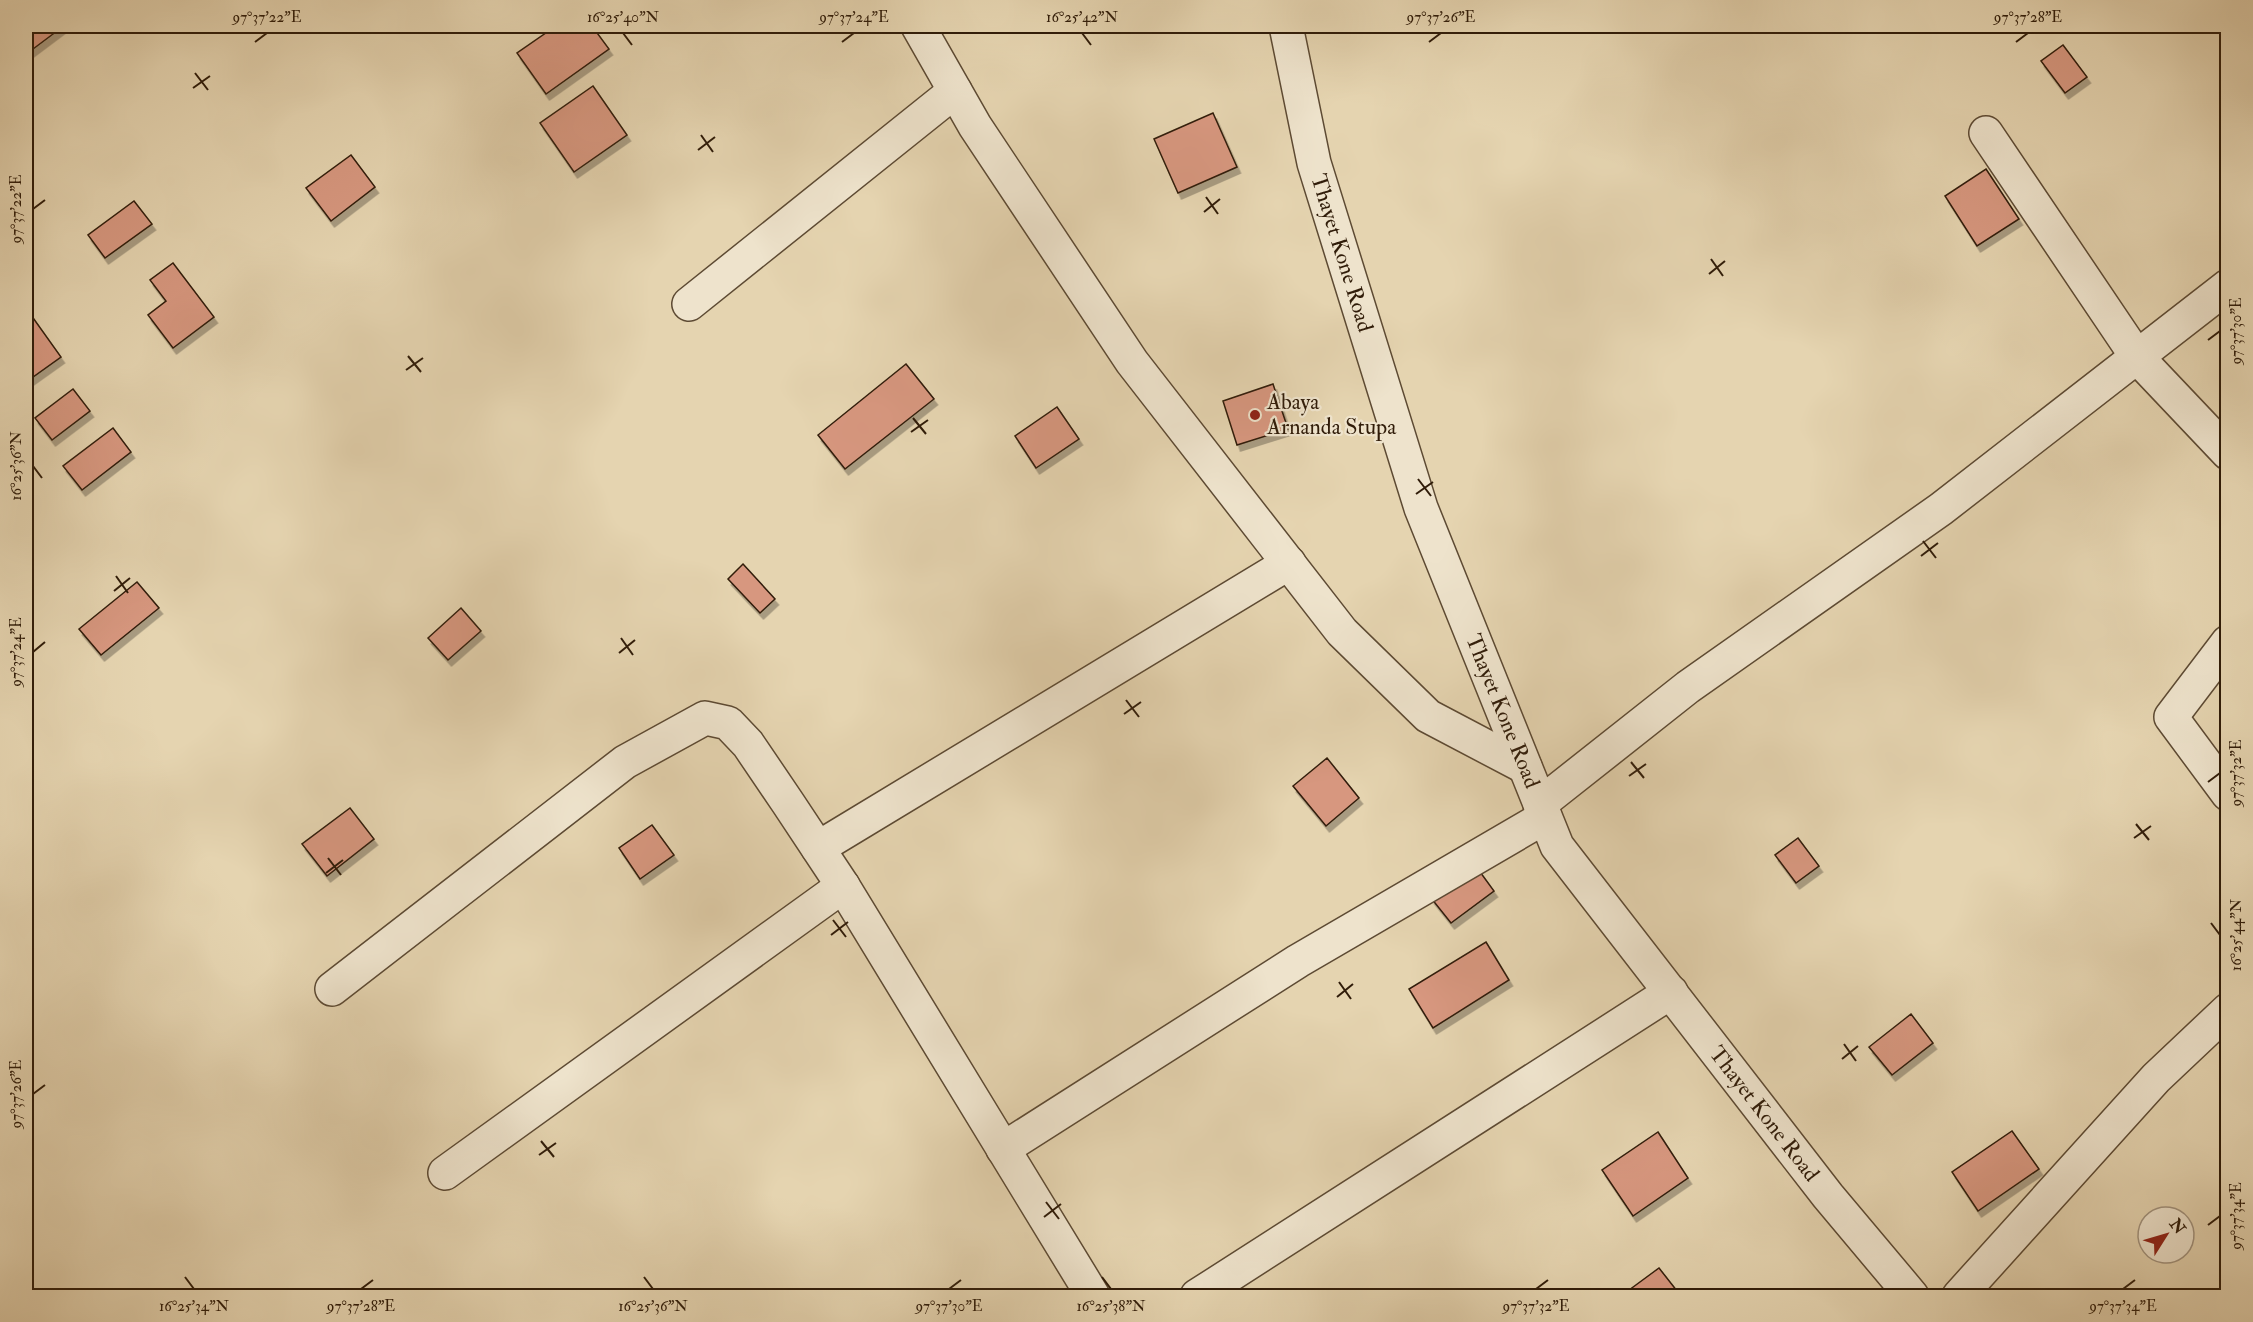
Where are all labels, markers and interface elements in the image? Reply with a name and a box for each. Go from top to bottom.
text: 97°37'22"E [232,8,302,27]
text: 16°25'40"N [587,8,660,27]
text: 97°37'24"E [818,8,889,27]
text: 16°25'42"N [1046,8,1118,27]
text: 97°37'26"E [1406,8,1476,27]
text: 97°37'28"E [1993,8,2062,27]
street label: Thayet Kone Road [1304,170,1380,336]
text: 97°37'22"E [7,174,26,244]
text: 97°37'30"E [2227,297,2246,366]
place label: Abaya Arnanda Stupa [1266,388,1397,442]
marker: Abaya Arnanda Stupa [1248,408,1262,422]
text: 16°25'36"N [7,431,26,501]
text: 97°37'24"E [7,617,26,688]
street label: Thayet Kone Road [1459,630,1546,793]
text: 97°37'32"E [2227,739,2246,808]
text: 16°25'44"N [2227,898,2246,971]
street label: Thayet Kone Road [1703,1040,1826,1187]
text: 97°37'26"E [7,1059,26,1129]
text: 97°37'34"E [2227,1182,2246,1251]
north arrow [2136,1205,2196,1265]
text: N [2164,1214,2190,1239]
text: 16°25'34"N [159,1297,230,1316]
text: 97°37'28"E [326,1297,395,1316]
text: 16°25'36"N [618,1297,688,1316]
text: 97°37'30"E [914,1297,983,1316]
text: 16°25'38"N [1077,1297,1146,1316]
text: 97°37'32"E [1501,1297,1570,1316]
text: 97°37'34"E [2088,1297,2157,1316]

